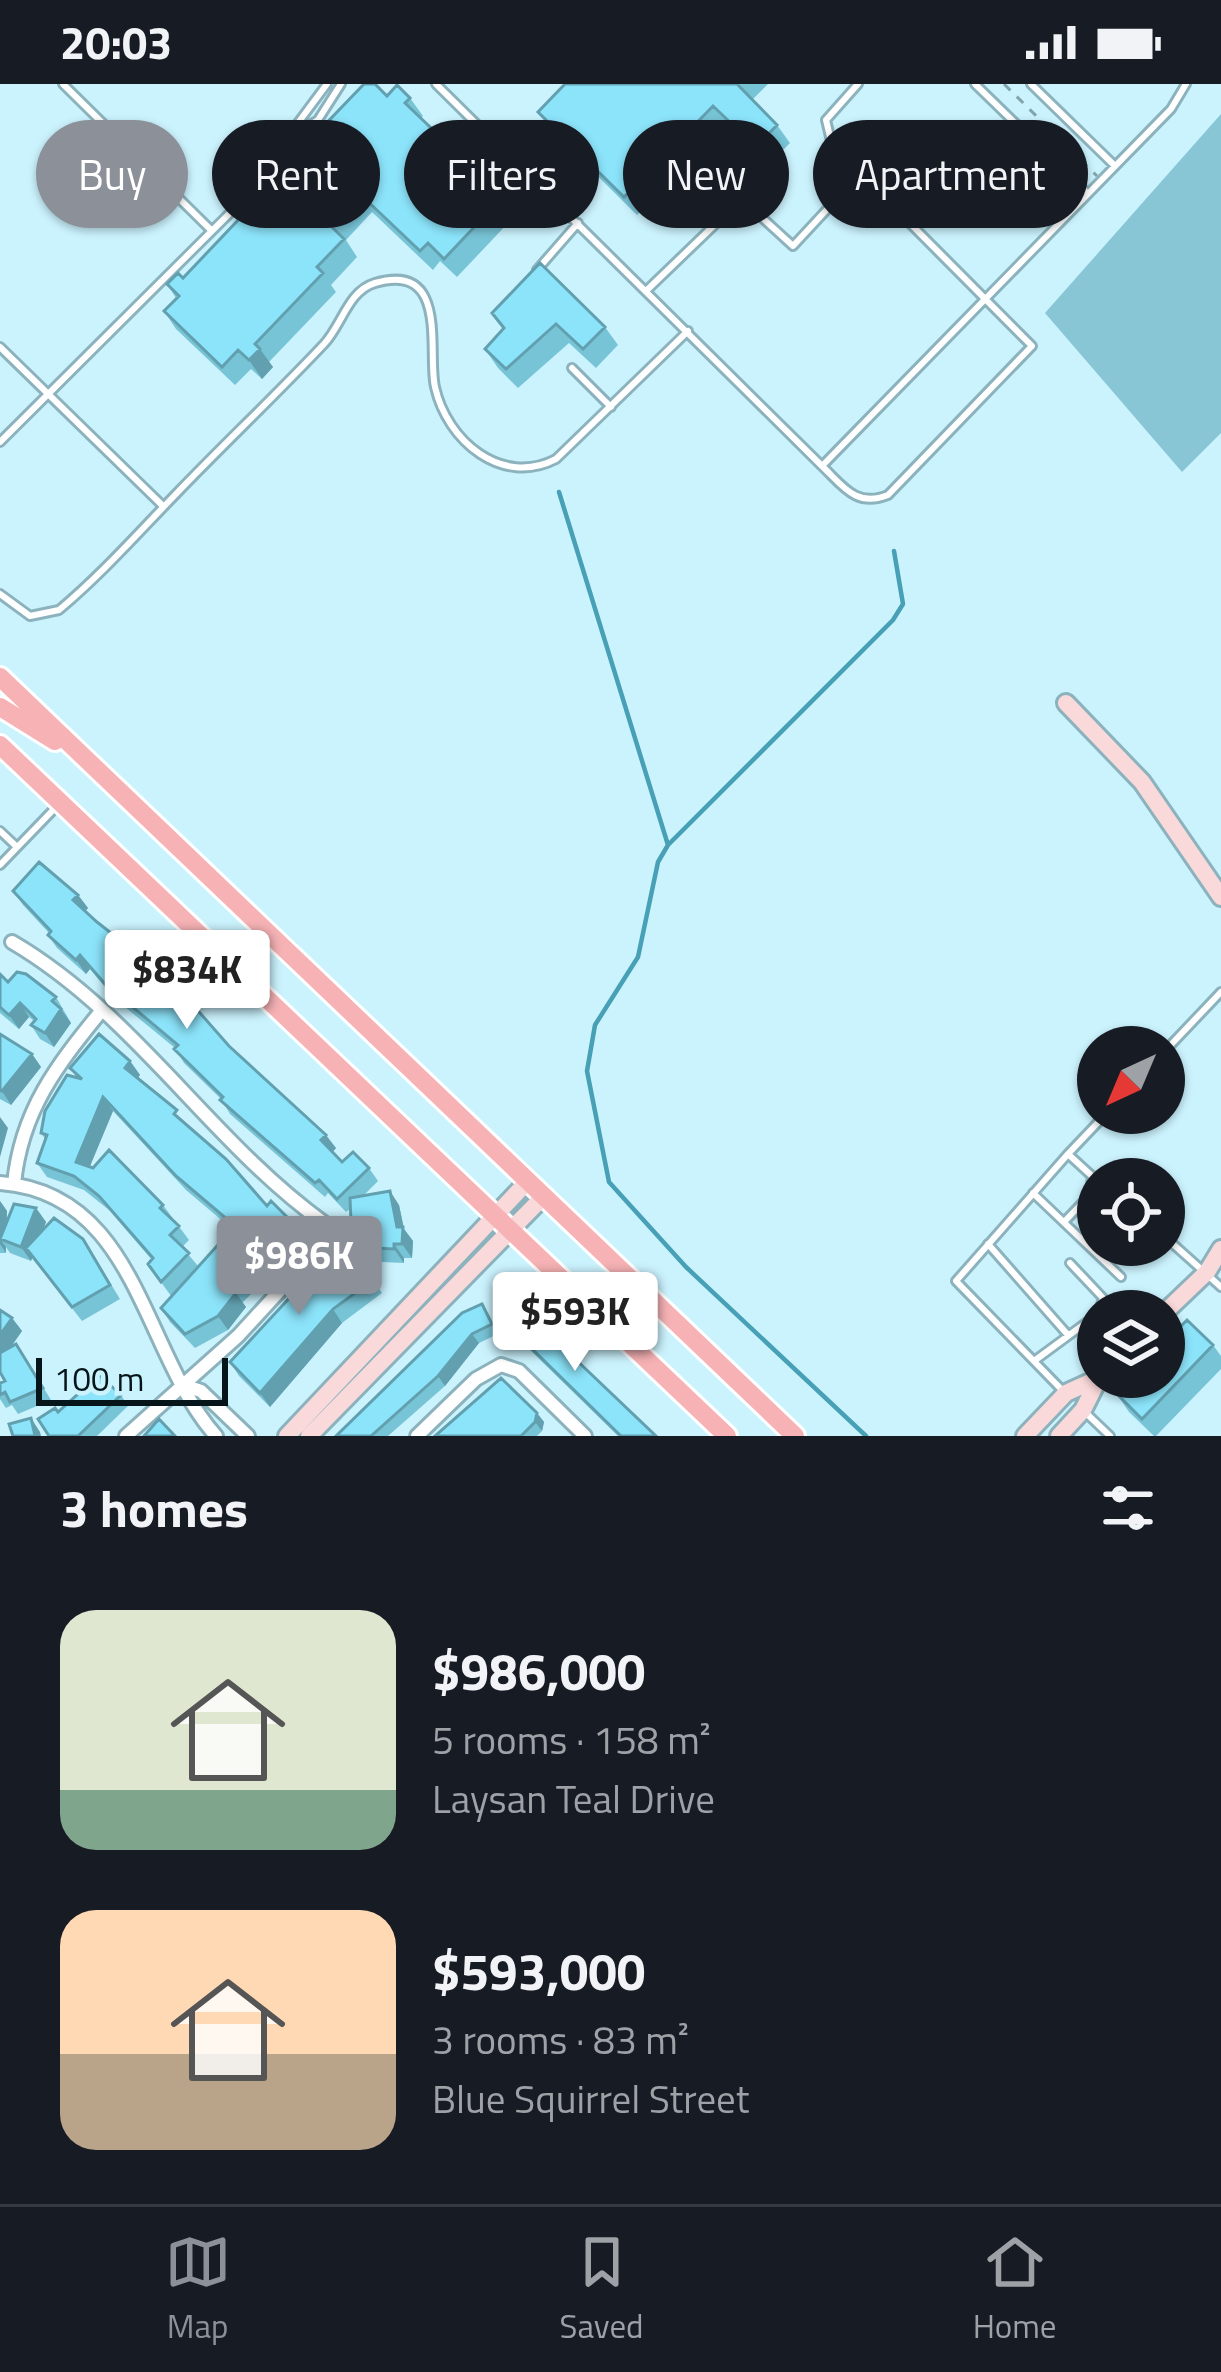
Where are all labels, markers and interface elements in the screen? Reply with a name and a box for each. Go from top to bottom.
text: 20:03 [60,8,172,76]
chip: Buy [36,120,188,228]
chip: Rent [212,120,380,228]
chip: Filters [404,120,599,228]
chip: New [623,120,789,228]
chip: Apartment [813,120,1088,228]
pin: $834K [103,930,271,1032]
text: $834K [132,939,242,998]
north arrow [1077,1026,1185,1134]
map controls [1077,1026,1185,1398]
button: locate [1077,1158,1185,1266]
pin: $986K [215,1216,383,1318]
text: $986K [244,1225,354,1284]
pin: $593K [491,1272,659,1374]
text: $593K [520,1281,630,1340]
button: layers [1077,1290,1185,1398]
scale bar [36,1352,228,1405]
text: 100 m [54,1354,144,1404]
text: 3 homes [60,1469,248,1547]
icon: filters [1095,1475,1161,1541]
text: $986,000 [432,1632,645,1710]
icon: home [156,1658,300,1802]
text: 5 rooms · 158 m² [432,1710,711,1769]
text: Laysan Teal Drive [432,1769,715,1828]
text: $593,000 [432,1932,645,2010]
icon: home [156,1958,300,2102]
text: 3 rooms · 83 m² [432,2010,689,2069]
text: Blue Squirrel Street [432,2069,749,2128]
tab: Map [165,2229,231,2351]
tab: Saved [560,2229,644,2351]
tab: Home [973,2229,1056,2351]

